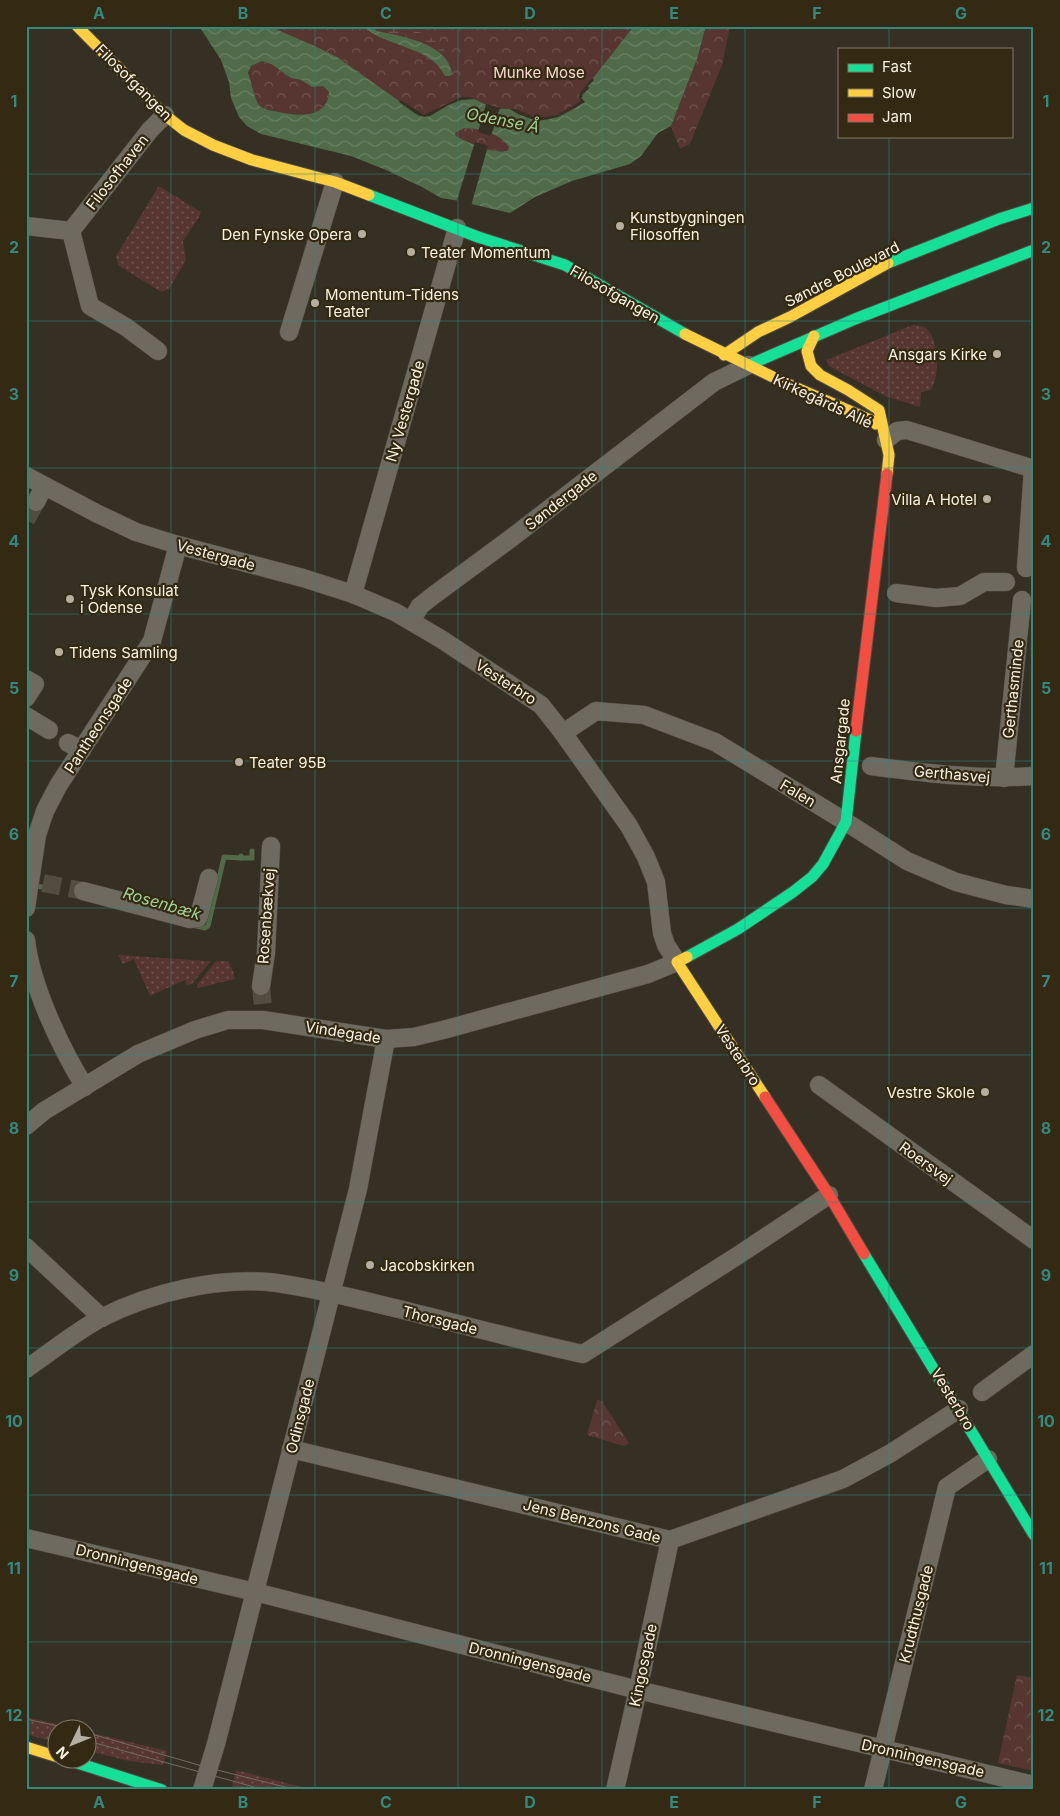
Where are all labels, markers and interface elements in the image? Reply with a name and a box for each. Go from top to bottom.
text: A [93,3,105,23]
text: B [238,3,248,23]
text: C [380,3,392,23]
text: D [524,3,536,23]
text: E [669,3,679,23]
text: F [812,3,822,23]
text: G [955,3,967,23]
street label: Filosofgangen [92,40,176,124]
legend [838,48,1012,138]
text: Fast [882,57,912,76]
park label: Munke Mose [493,63,585,82]
text: Slow [882,83,916,102]
text: 1 [11,91,17,111]
text: 1 [1043,91,1049,111]
water label: Odense Å [465,103,541,137]
text: Jam [882,107,912,126]
street label: Filosofhaven [82,131,152,213]
place label: Kunstbygningen Filosoffen [630,208,745,244]
marker: Kunstbygningen Filosoffen [614,220,626,232]
place label: Den Fynske Opera [221,225,352,244]
marker: Den Fynske Opera [356,228,368,240]
text: 2 [9,237,19,257]
street label: Søndre Boulevard [781,237,903,311]
text: 2 [1041,237,1051,257]
place label: Teater Momentum [421,243,550,262]
marker: Teater Momentum [405,246,417,258]
street label: Filosofgangen [567,261,663,327]
place label: Momentum-Tidens Teater [325,285,459,321]
marker: Momentum-Tidens Teater [309,297,321,309]
place label: Ansgars Kirke [888,345,987,364]
marker: Ansgars Kirke [991,348,1003,360]
street label: Ny Vestergade [381,358,429,464]
street label: Kirkegårds Allé [770,370,876,432]
text: 3 [9,384,19,404]
text: 3 [1041,384,1051,404]
street label: Søndergade [521,466,601,534]
place label: Villa A Hotel [891,490,977,509]
marker: Villa A Hotel [981,493,993,505]
text: 4 [9,531,20,551]
text: 4 [1041,531,1052,551]
street label: Vestergade [175,535,257,575]
place label: Tysk Konsulat i Odense [80,581,179,617]
marker: Tysk Konsulat i Odense [64,593,76,605]
street label: Gerthasminde [998,639,1028,739]
place label: Tidens Samling [69,643,178,662]
marker: Tidens Samling [53,646,65,658]
street label: Vesterbro [472,655,540,709]
street label: Pantheonsgade [60,673,136,777]
text: 5 [9,678,19,698]
text: 5 [1041,678,1051,698]
street label: Ansgargade [826,697,854,785]
place label: Teater 95B [249,753,326,772]
marker: Teater 95B [233,756,245,768]
street label: Gerthasvej [913,761,991,787]
street label: Falen [777,775,819,811]
text: 6 [9,824,19,844]
text: 6 [1041,824,1051,844]
street label: Rosenbækvej [253,868,279,964]
water label: Rosenbæk [121,882,203,924]
text: 7 [9,971,19,991]
text: 7 [1041,971,1051,991]
street label: Vindegade [304,1017,382,1047]
street label: Vesterbro [711,1021,765,1089]
place label: Vestre Skole [887,1083,975,1102]
marker: Vestre Skole [979,1086,991,1098]
text: 8 [9,1118,19,1138]
text: 8 [1041,1118,1051,1138]
street label: Roersvej [896,1137,956,1189]
place label: Jacobskirken [380,1256,475,1275]
marker: Jacobskirken [364,1259,376,1271]
text: 9 [9,1265,19,1285]
text: 9 [1041,1265,1051,1285]
street label: Thorsgade [401,1302,479,1338]
street label: Vesterbro [927,1364,979,1434]
street label: Odinsgade [282,1377,318,1455]
text: 10 [5,1411,23,1431]
text: 10 [1037,1411,1055,1431]
street label: Jens Benzons Gade [521,1495,663,1547]
street label: Dronningensgade [74,1540,200,1588]
text: 11 [7,1558,21,1578]
text: 11 [1039,1558,1053,1578]
street label: Krudthusgade [895,1563,937,1665]
street label: Kingosgade [625,1622,661,1708]
street label: Dronningensgade [467,1638,593,1686]
text: 12 [6,1705,22,1725]
text: 12 [1038,1705,1054,1725]
north arrow [48,1718,98,1768]
street label: Dronningensgade [860,1735,986,1781]
text: N [52,1744,72,1763]
text: A [93,1792,105,1812]
text: B [238,1792,248,1812]
text: C [380,1792,392,1812]
text: D [524,1792,536,1812]
text: E [669,1792,679,1812]
text: F [812,1792,822,1812]
text: G [955,1792,967,1812]

